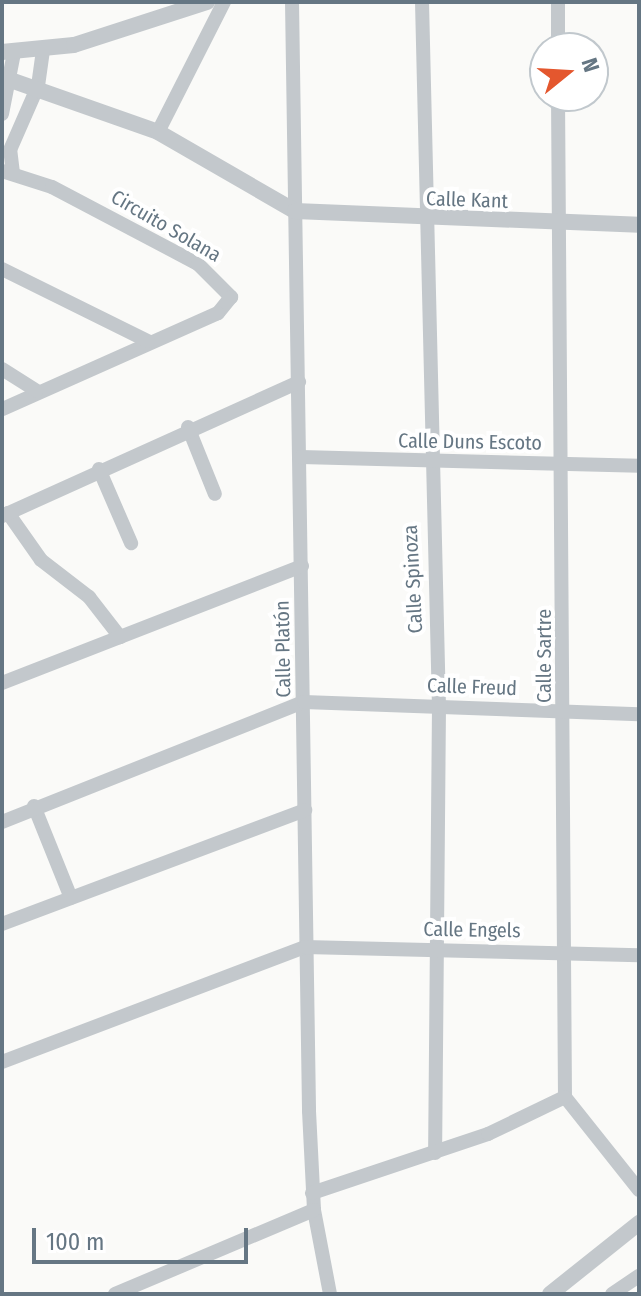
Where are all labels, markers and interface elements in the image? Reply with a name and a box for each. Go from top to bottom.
north arrow [529,32,609,112]
text: N [576,55,605,75]
street label: Circuito Solana [107,185,225,267]
street label: Calle Kant [426,187,508,213]
street label: Calle Duns Escoto [398,429,542,455]
street label: Calle Spinoza [398,524,428,634]
street label: Calle Platón [270,600,296,698]
street label: Calle Sartre [532,609,556,703]
street label: Calle Freud [427,673,517,701]
street label: Calle Engels [423,917,521,943]
scale bar [36,1212,252,1262]
text: 100 m [46,1228,104,1256]

